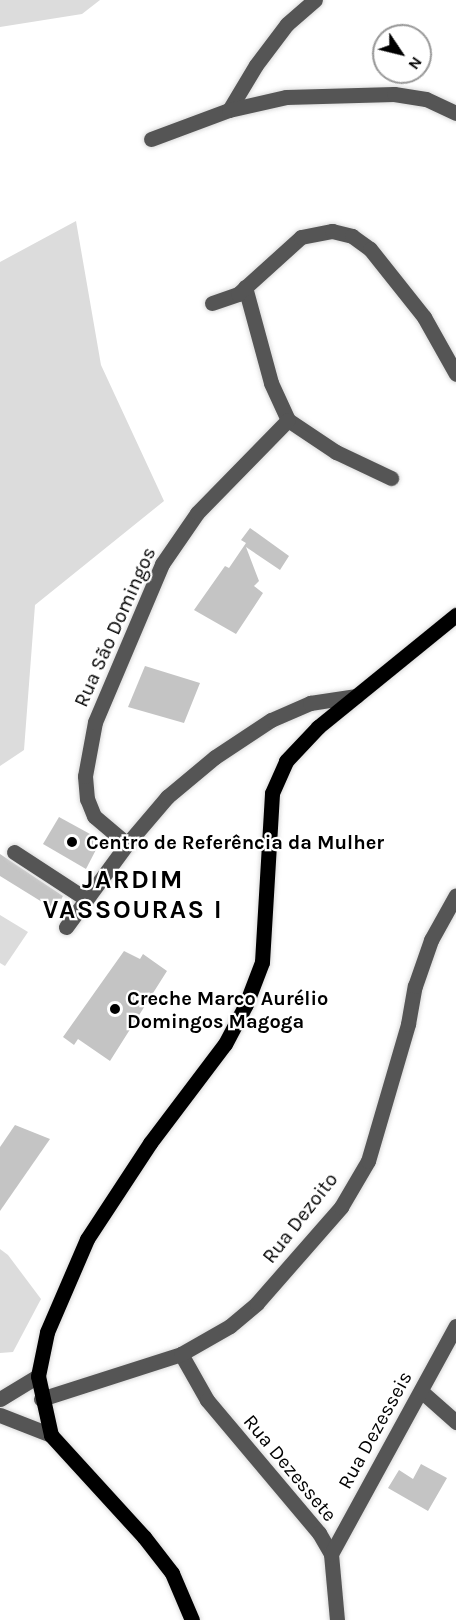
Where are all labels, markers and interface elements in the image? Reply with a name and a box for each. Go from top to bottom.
north arrow [372,24,432,84]
text: N [404,53,427,74]
street label: Rua São Domingos [69,543,161,711]
place label: Centro de Referência da Mulher [86,830,384,854]
marker: Centro de Referência da Mulher [63,833,81,851]
district label: JARDIM VASSOURAS I [43,864,223,926]
place label: Creche Marco Aurélio Domingos Magoga [127,986,328,1033]
marker: Creche Marco Aurélio Domingos Magoga [108,1002,122,1016]
street label: Rua Dezoito [257,1168,343,1268]
street label: Rua Dezesseis [333,1367,417,1493]
street label: Rua Dezessete [238,1410,342,1526]

